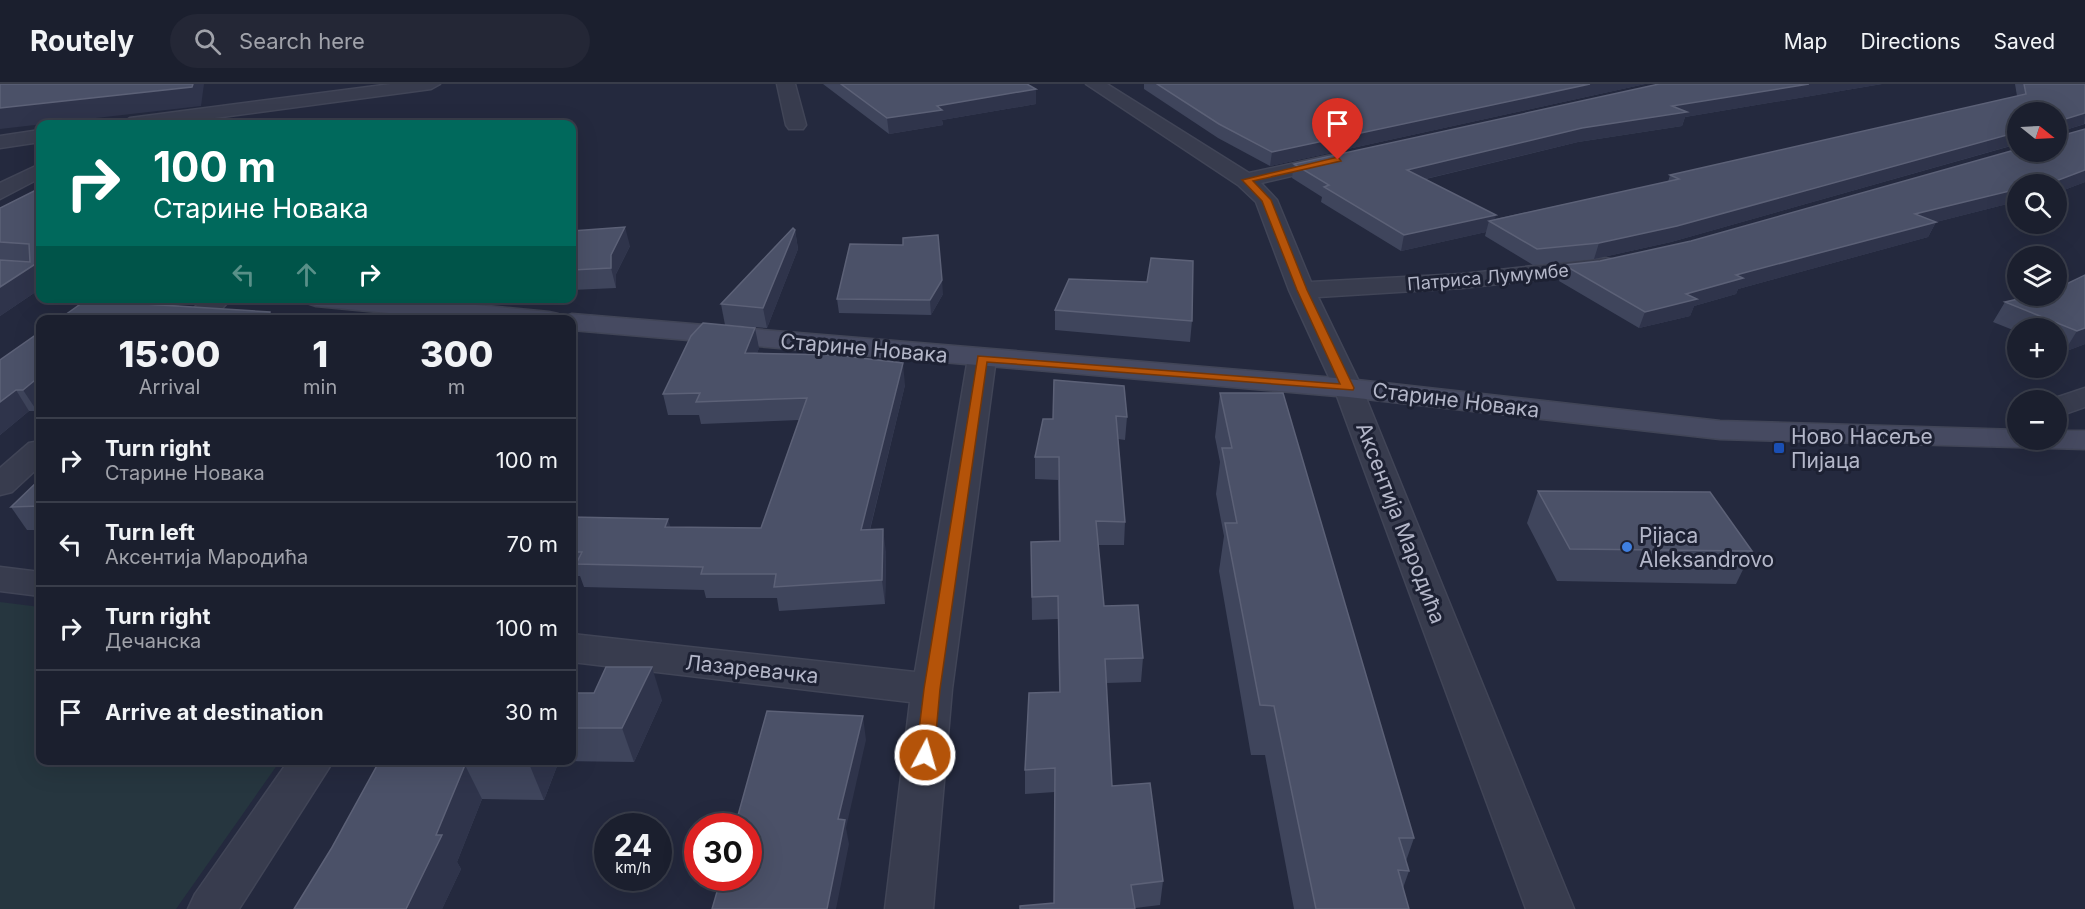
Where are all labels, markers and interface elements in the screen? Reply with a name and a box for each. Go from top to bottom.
search box [170,14,590,68]
text: Routely [30,24,134,58]
icon: search [191,25,224,58]
text: Search here [239,28,365,54]
text: Map [1784,29,1827,54]
text: Directions [1860,29,1961,54]
text: Saved [1994,29,2055,54]
pin [1312,98,1363,160]
north arrow [2007,102,2067,162]
map controls [2007,102,2067,450]
icon: arrive [1321,107,1354,140]
text: 100 m [153,141,276,192]
icon: right [54,144,132,222]
button: search [2007,174,2067,234]
text: Старине Новака [153,192,369,225]
button: layers [2007,246,2067,306]
icon: left [227,258,260,291]
icon: ahead [290,258,323,291]
icon: right [353,258,386,291]
street label: Патриса Лумумбе [1406,259,1570,295]
button: + [2007,318,2067,378]
street label: Старине Новака [779,328,949,368]
text: 15:00 [119,332,220,376]
text: 1 [312,332,328,376]
text: 300 [420,332,493,376]
text: Arrival [139,375,200,399]
text: min [303,375,337,399]
text: m [448,375,465,399]
street label: Старине Новака [1371,377,1541,423]
button: − [2007,390,2067,450]
street label: Аксентија Мародића [1351,419,1451,627]
place label: Ново Насеље Пијаца [1791,424,1933,473]
text: Turn right [105,435,211,461]
marker: Ново Насеље Пијаца [1772,441,1786,455]
icon: right [54,444,87,477]
text: 100 m [496,447,558,473]
text: Старине Новака [105,461,265,485]
text: Turn left [105,519,195,545]
place label: Pijaca Aleksandrovo [1639,523,1774,572]
icon: left [54,528,87,561]
text: 70 m [507,531,558,557]
marker: Pijaca Aleksandrovo [1620,540,1634,554]
text: Аксентија Мародића [105,545,308,569]
text: Turn right [105,603,211,629]
icon: right [54,612,87,645]
text: 100 m [496,615,558,641]
text: Дечанска [105,629,201,653]
street label: Лазаревачка [684,650,820,688]
icon: arrive [54,696,87,729]
text: Arrive at destination [105,699,324,725]
text: 30 m [505,699,558,725]
position arrow [893,723,957,787]
speed limit sign: 30 [684,813,762,891]
text: 24 [614,827,652,863]
text: km/h [615,858,651,877]

